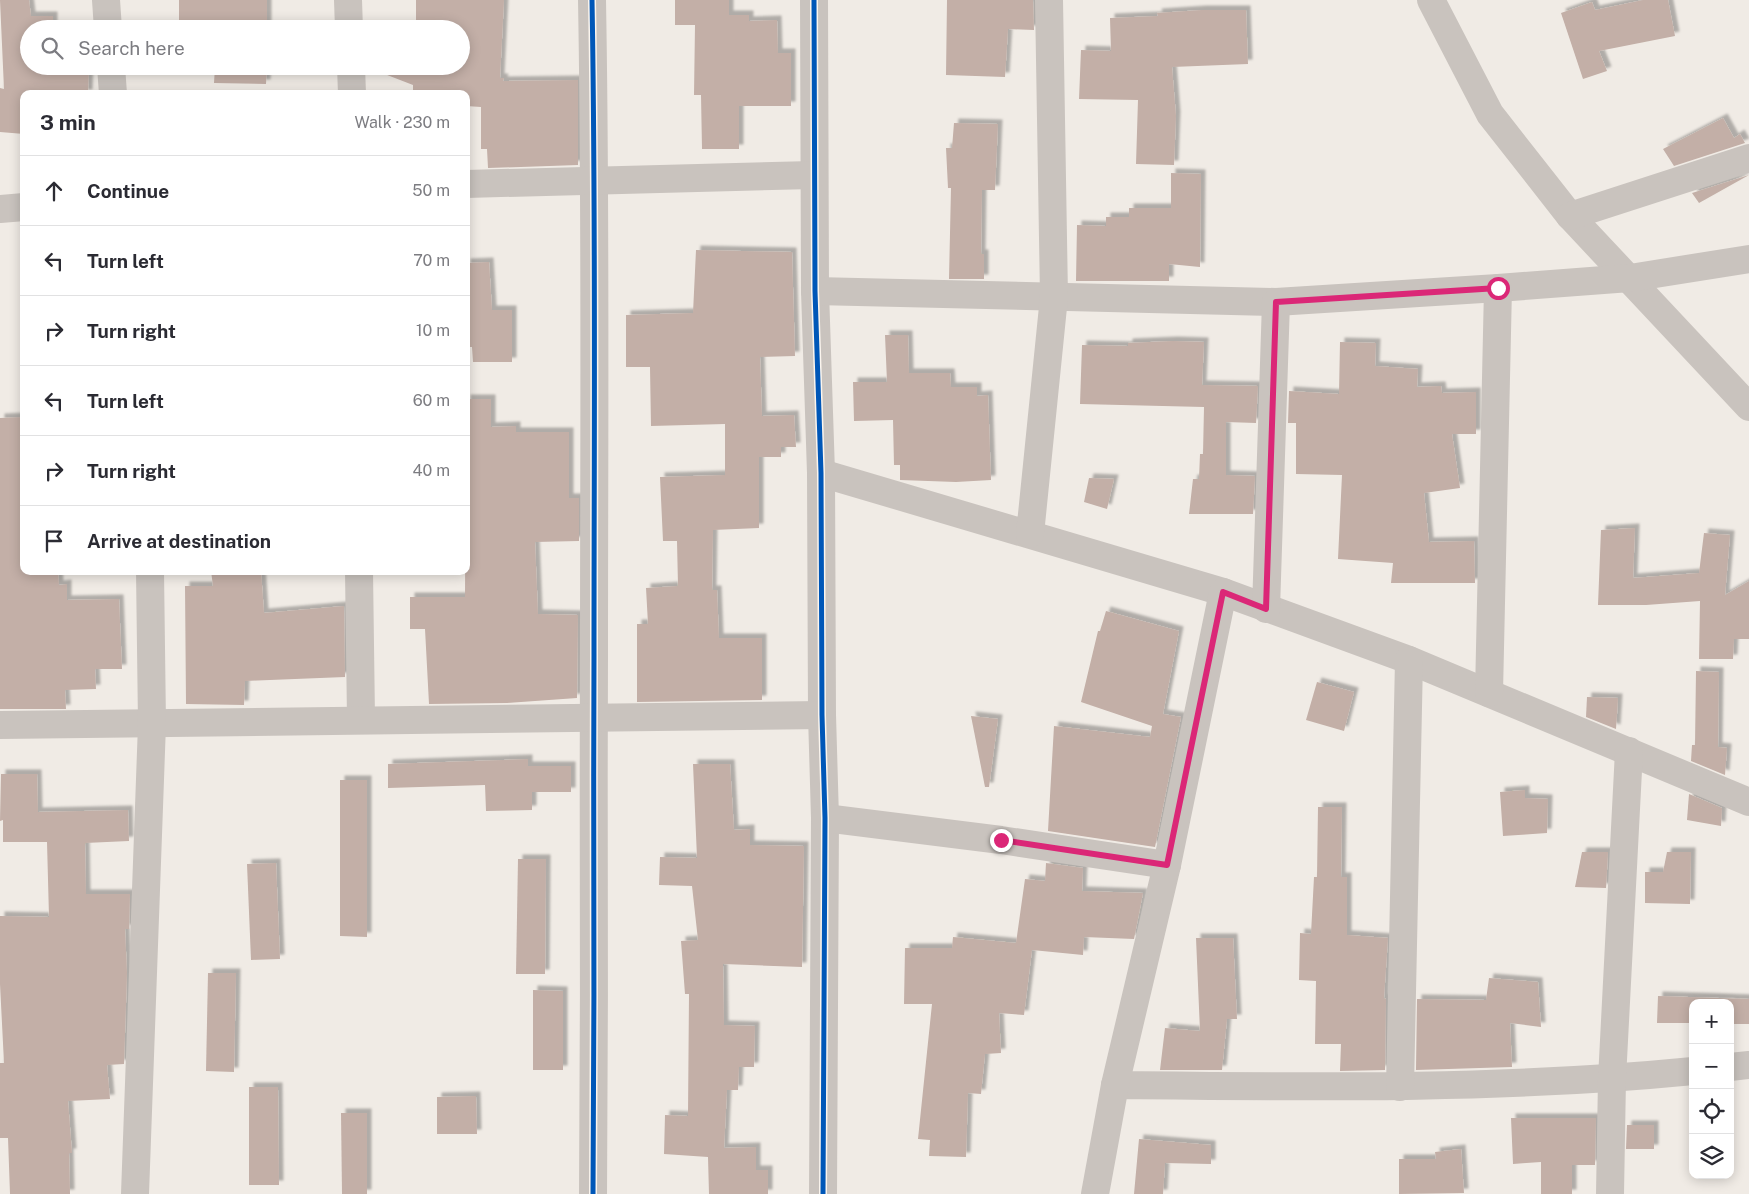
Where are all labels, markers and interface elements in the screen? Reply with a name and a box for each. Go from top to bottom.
search box [20,20,470,75]
icon: search [38,34,66,62]
text: Search here [78,37,185,59]
text: 3 min [40,110,96,135]
text: Walk · 230 m [354,113,450,132]
icon: ahead [40,177,68,205]
text: Continue [87,180,169,202]
text: 50 m [412,181,450,200]
icon: left [40,247,68,275]
text: Turn left [87,250,164,272]
text: 70 m [413,251,450,270]
route start [1487,277,1510,300]
icon: right [40,317,68,345]
text: Turn right [87,320,176,342]
text: 10 m [416,321,450,340]
icon: left [40,387,68,415]
text: Turn left [87,390,164,412]
text: 60 m [413,391,450,410]
icon: right [40,457,68,485]
text: Turn right [87,460,176,482]
text: 40 m [412,461,450,480]
icon: arrive [40,527,68,555]
text: Arrive at destination [87,530,271,552]
route end [990,829,1013,852]
map controls [1689,999,1734,1179]
button: + [1689,999,1734,1044]
button: − [1689,1044,1734,1089]
button: locate [1689,1089,1734,1134]
button: layers [1689,1134,1734,1179]

